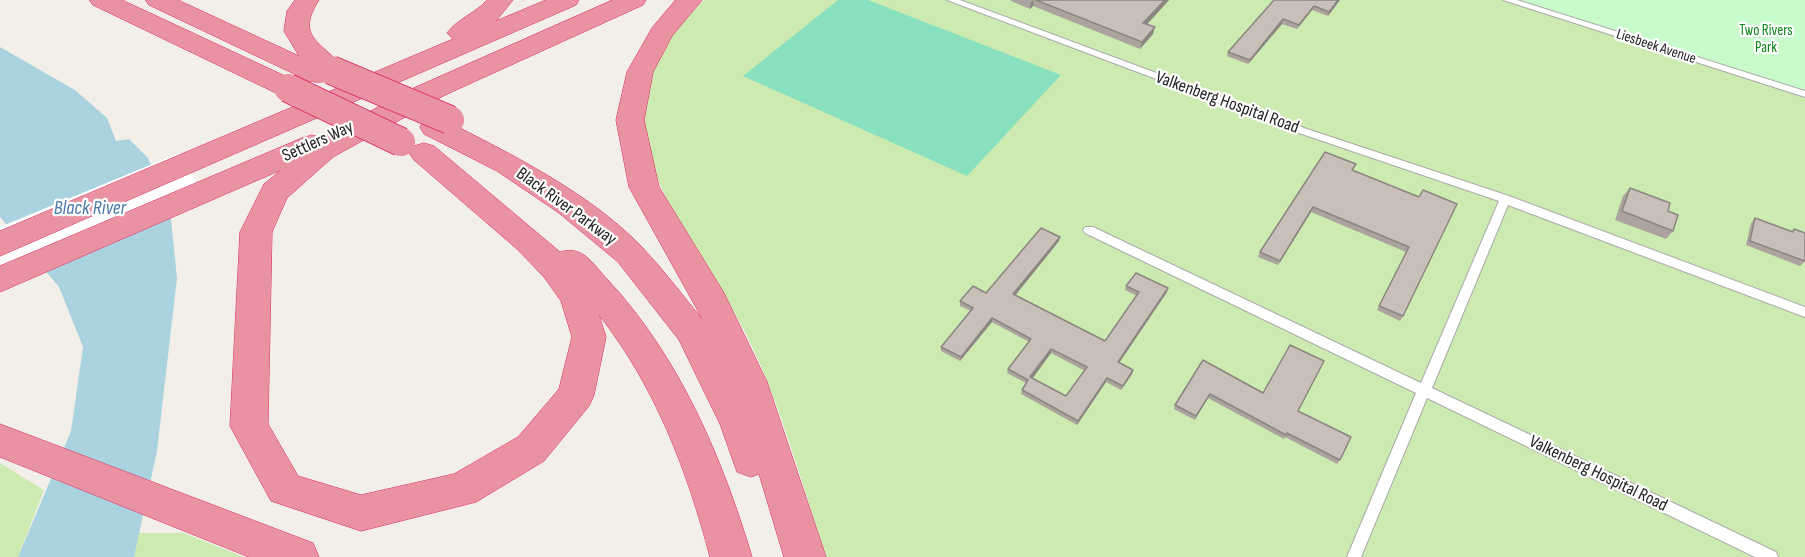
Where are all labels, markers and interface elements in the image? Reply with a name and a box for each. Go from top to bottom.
park label: Two Rivers Park [1739,22,1793,57]
street label: Liesbeek Avenue [1614,26,1698,68]
street label: Valkenberg Hospital Road [1152,67,1302,139]
street label: Settlers Way [279,117,357,167]
street label: Black River Parkway [512,163,620,251]
water label: Black River [54,197,126,221]
street label: Valkenberg Hospital Road [1525,431,1671,517]

